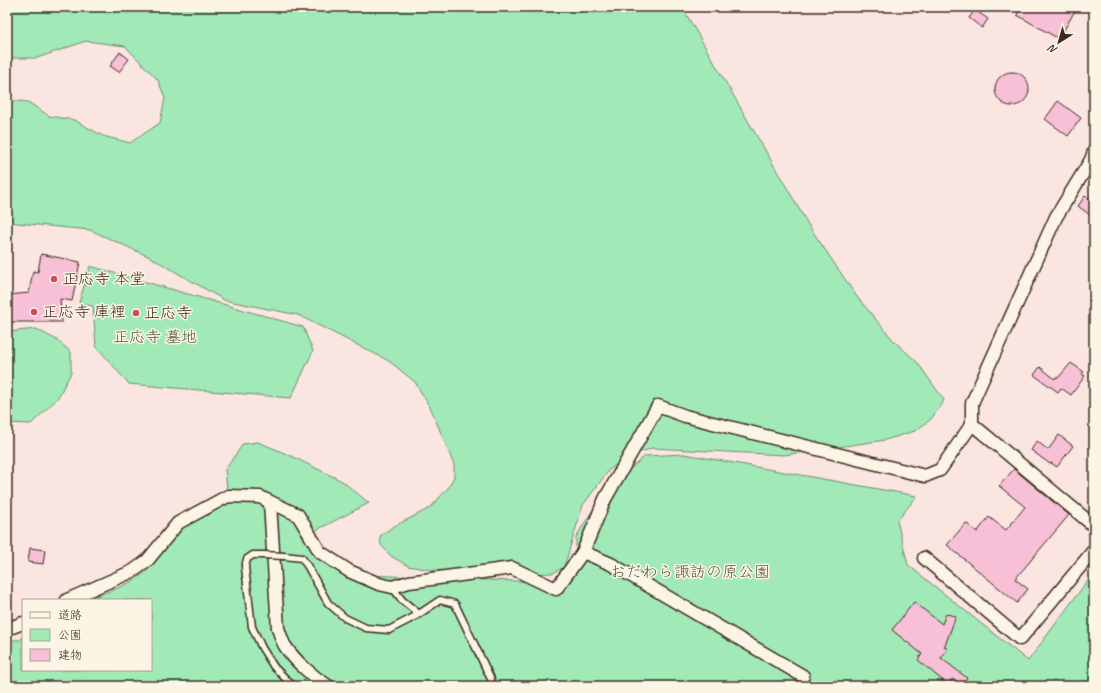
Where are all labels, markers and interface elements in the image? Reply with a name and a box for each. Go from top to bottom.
north arrow [1039,22,1079,62]
text: N [1044,41,1060,58]
place label: 正応寺 本堂 [62,269,146,289]
marker: 正応寺 本堂 [49,274,59,284]
place label: 正応寺 庫裡 [42,302,126,322]
place label: 正応寺 [144,303,192,323]
marker: 正応寺 庫裡 [29,307,39,317]
marker: 正応寺 [131,308,141,318]
park label: 正応寺 墓地 [113,327,197,347]
park label: おだわら諏訪の原公園 [610,562,770,582]
legend [22,599,152,671]
text: 道路 [58,607,82,623]
text: 公園 [58,627,82,643]
text: 建物 [58,647,82,663]

